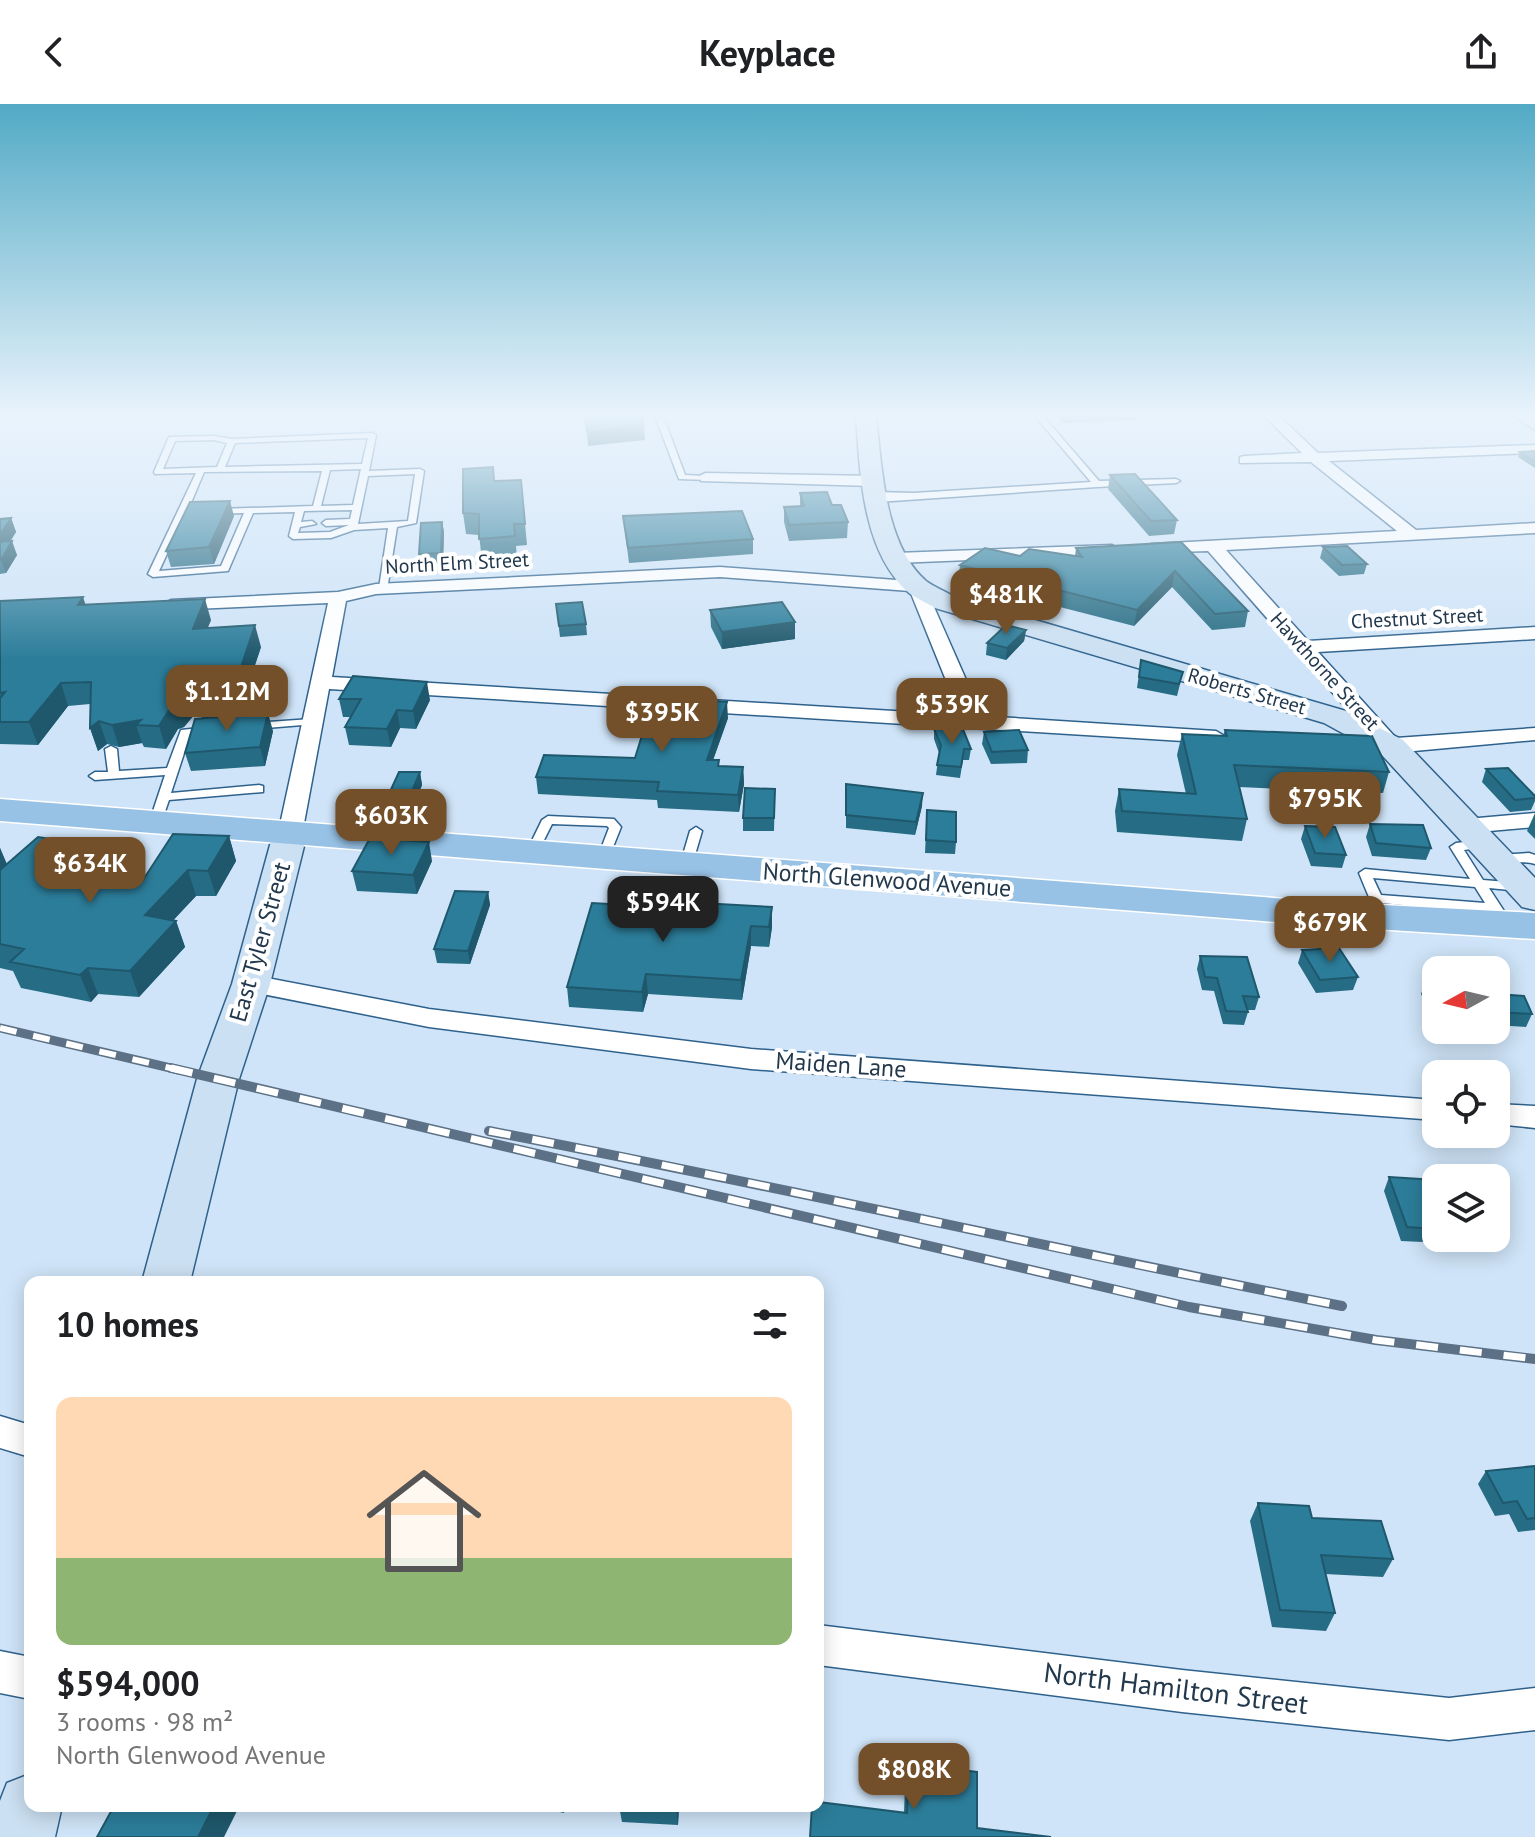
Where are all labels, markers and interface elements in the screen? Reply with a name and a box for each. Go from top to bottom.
text: Keyplace [699,29,836,76]
icon: back [32,30,76,74]
icon: share [1459,30,1503,74]
street label: North Elm Street [384,546,530,580]
pin: $481K [950,568,1062,636]
text: $481K [968,577,1044,610]
street label: Chestnut Street [1350,602,1484,634]
street label: Hawthorne Street [1265,606,1385,736]
street label: Roberts Street [1185,662,1309,720]
pin: $1.12M [162,665,292,733]
text: $1.12M [184,674,270,707]
pin: $539K [896,678,1008,746]
pin: $395K [606,686,718,754]
text: $539K [914,687,990,720]
text: $395K [624,695,700,728]
pin: $795K [1269,772,1381,840]
text: $795K [1287,781,1363,814]
pin: $603K [335,789,447,857]
text: $603K [353,798,429,831]
pin: $634K [34,837,146,905]
text: $634K [52,846,128,879]
street label: North Glenwood Avenue [762,855,1012,904]
street label: East Tyler Street [222,858,297,1026]
pin: $594K [607,876,719,944]
text: $594K [625,885,701,918]
pin: $679K [1274,896,1386,964]
text: $679K [1292,905,1368,938]
north arrow [1422,956,1510,1044]
map controls [1422,956,1510,1252]
street label: Maiden Lane [775,1044,908,1085]
button: locate [1422,1060,1510,1148]
button: layers [1422,1164,1510,1252]
text: 10 homes [56,1302,199,1346]
icon: filters [748,1302,792,1346]
icon: home [352,1449,496,1593]
street label: North Hamilton Street [1042,1653,1311,1722]
text: $594,000 [56,1661,200,1705]
text: 3 rooms · 98 m² [56,1705,233,1738]
text: North Glenwood Avenue [56,1738,326,1771]
pin: $808K [858,1743,970,1811]
text: $808K [876,1752,952,1785]

